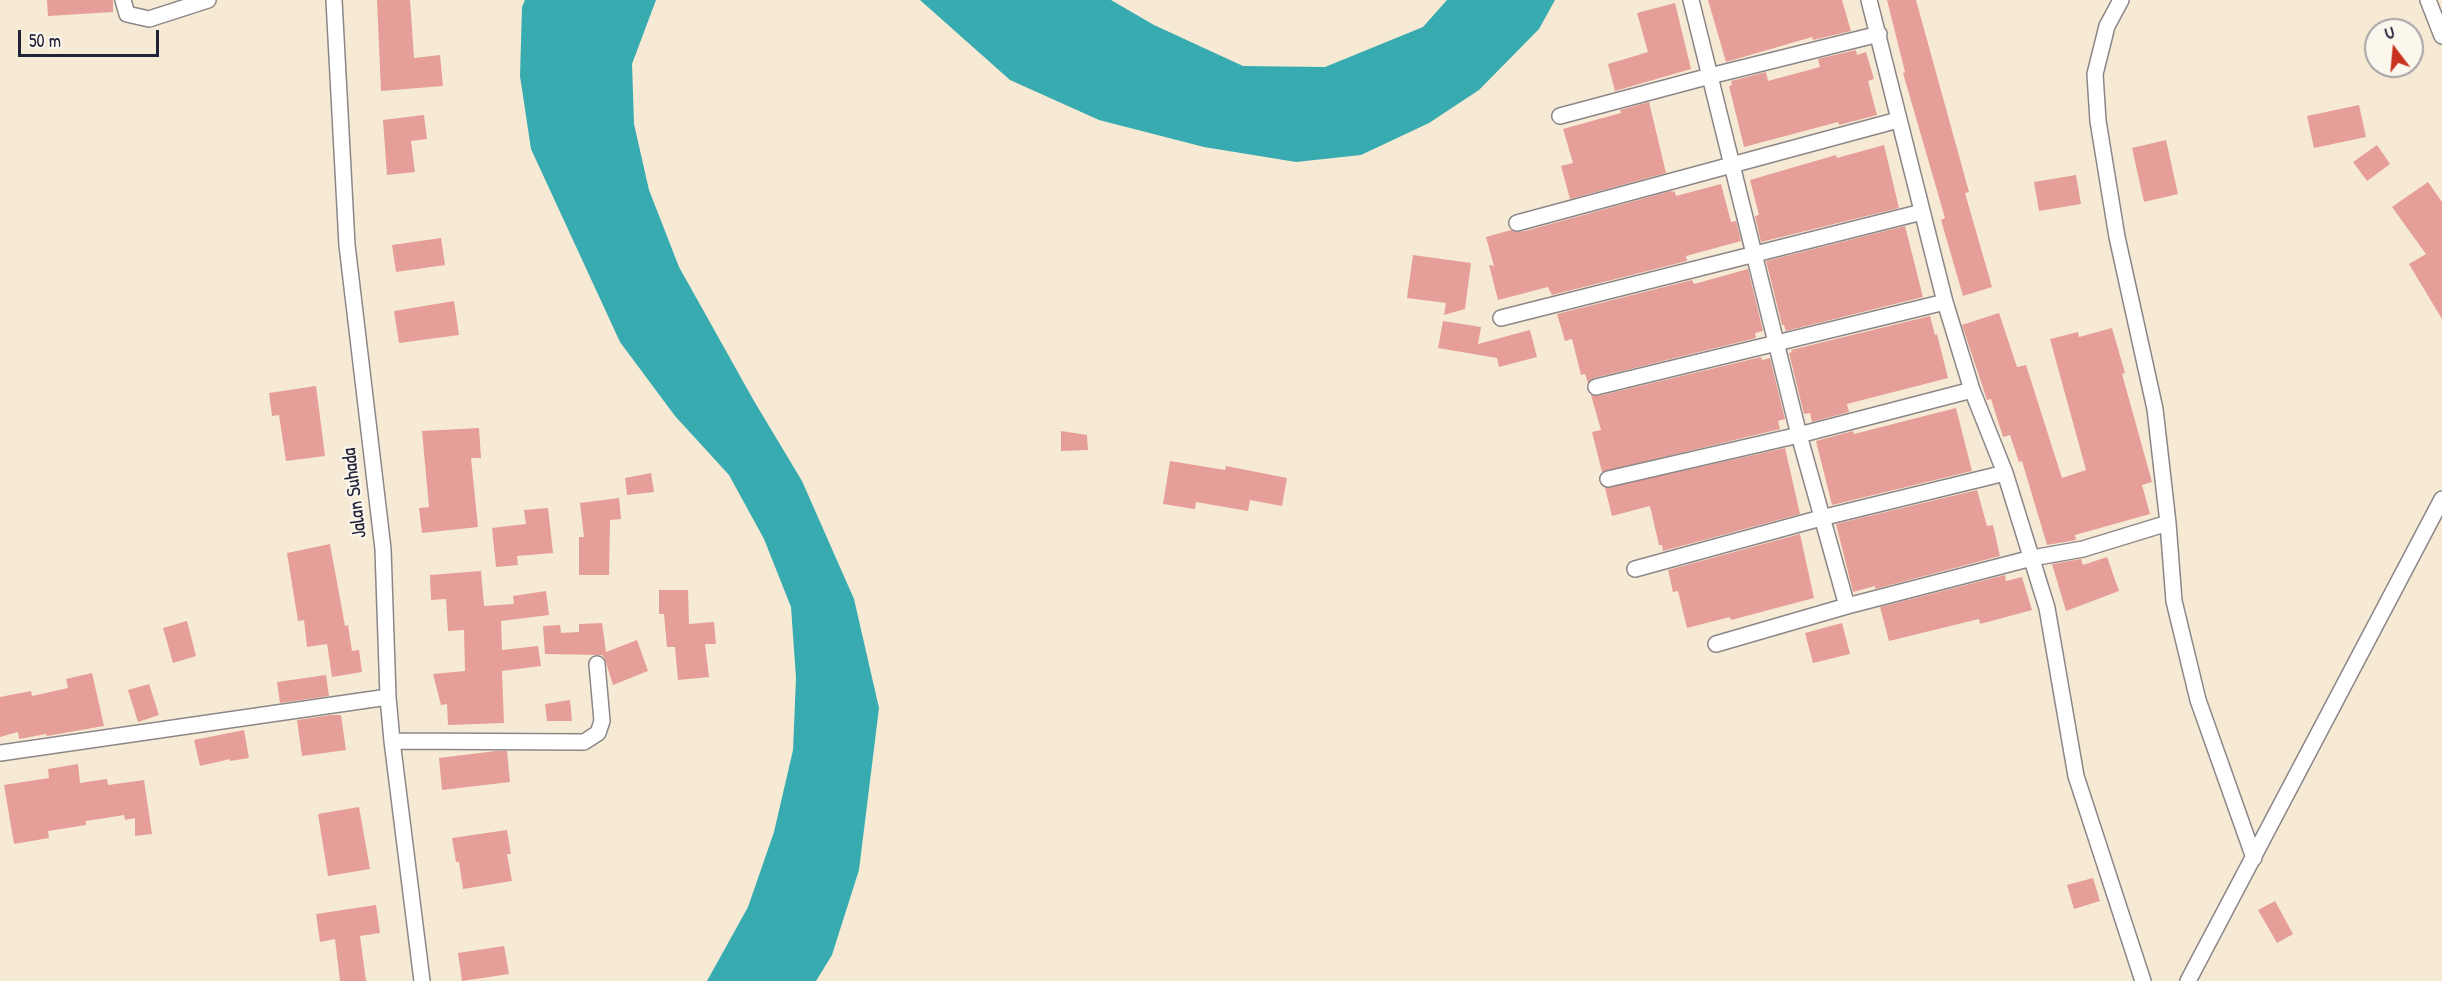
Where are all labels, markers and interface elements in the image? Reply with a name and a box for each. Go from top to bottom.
scale bar [21,18,162,56]
north arrow [2364,18,2424,78]
text: U [2382,21,2397,44]
text: 50 m [29,28,61,53]
street label: Jalan Suhada [338,446,372,540]

